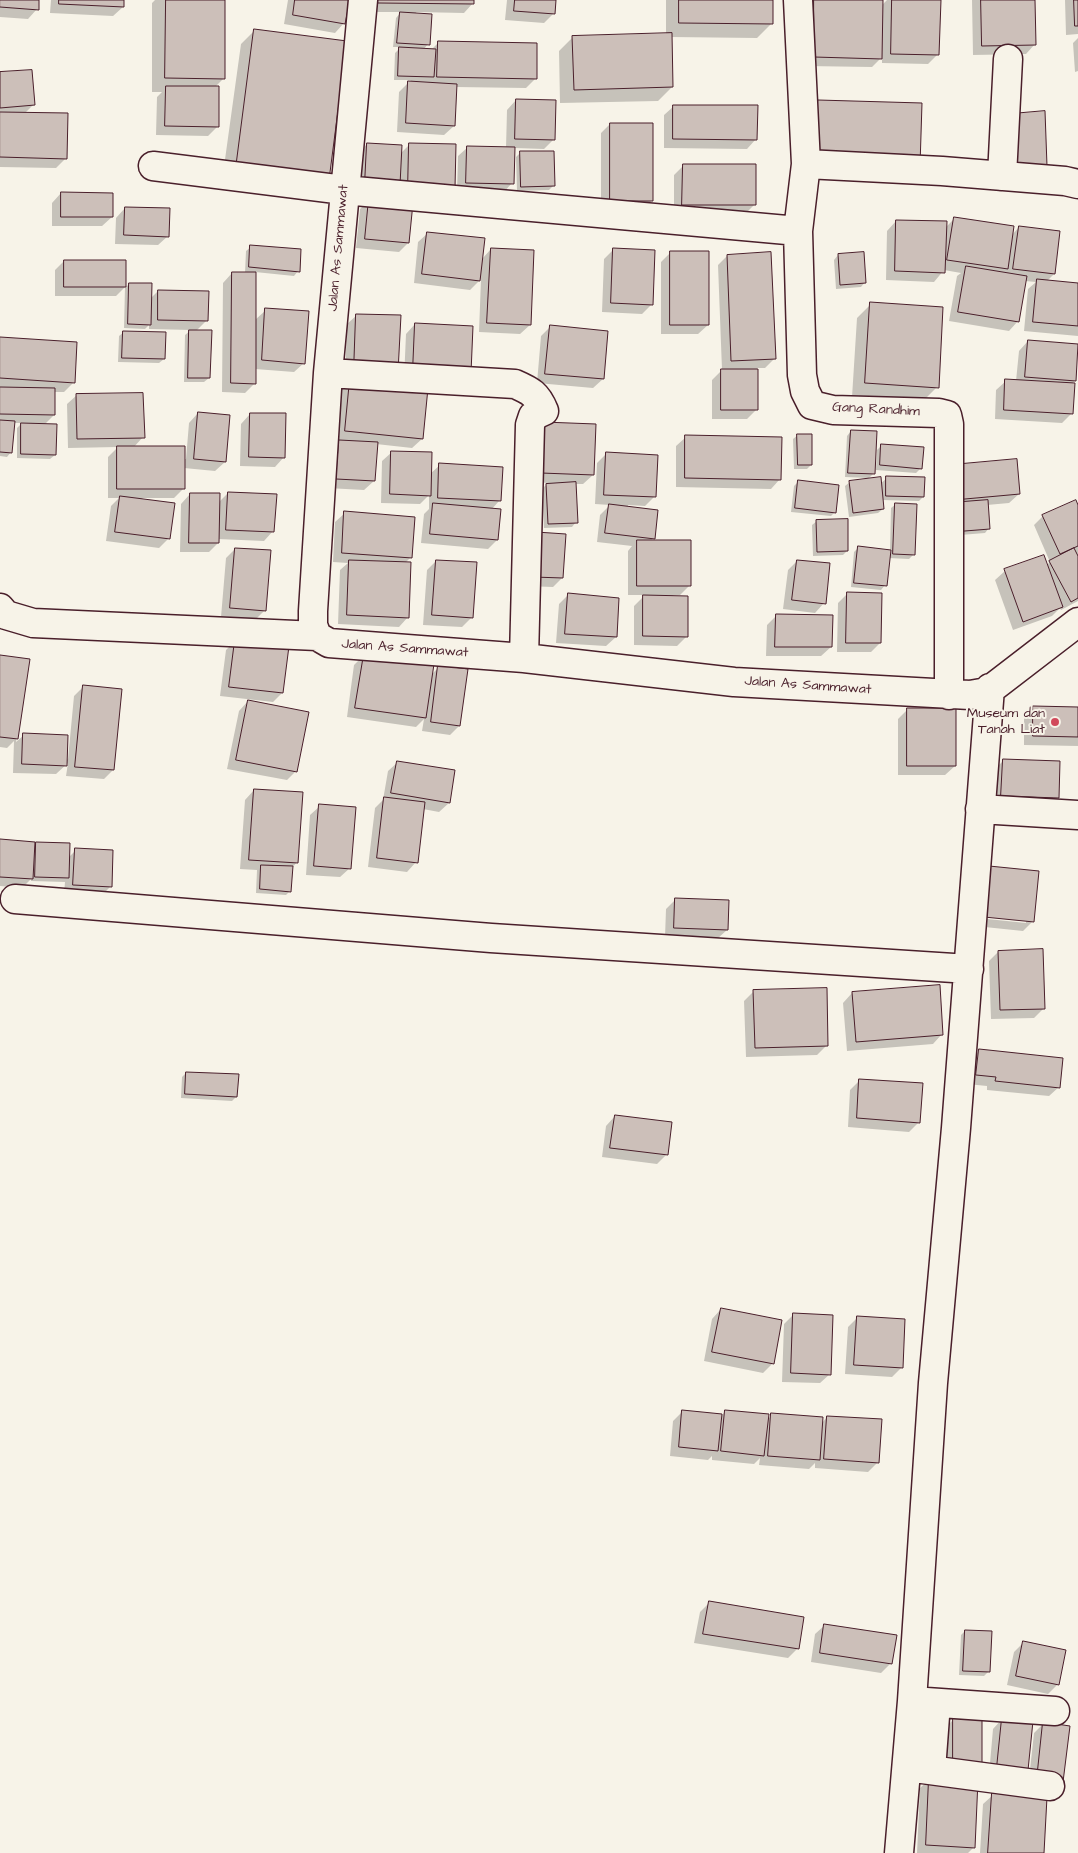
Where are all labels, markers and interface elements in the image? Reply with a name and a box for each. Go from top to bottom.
street label: Jalan As Sammawat [325,184,353,312]
street label: Gang Randhim [832,399,920,421]
street label: Jalan As Sammawat [341,636,469,662]
street label: Jalan As Sammawat [744,673,872,699]
place label: Museum dan Tanah Liat [967,706,1045,739]
marker: Museum dan Tanah Liat [1049,716,1061,728]

